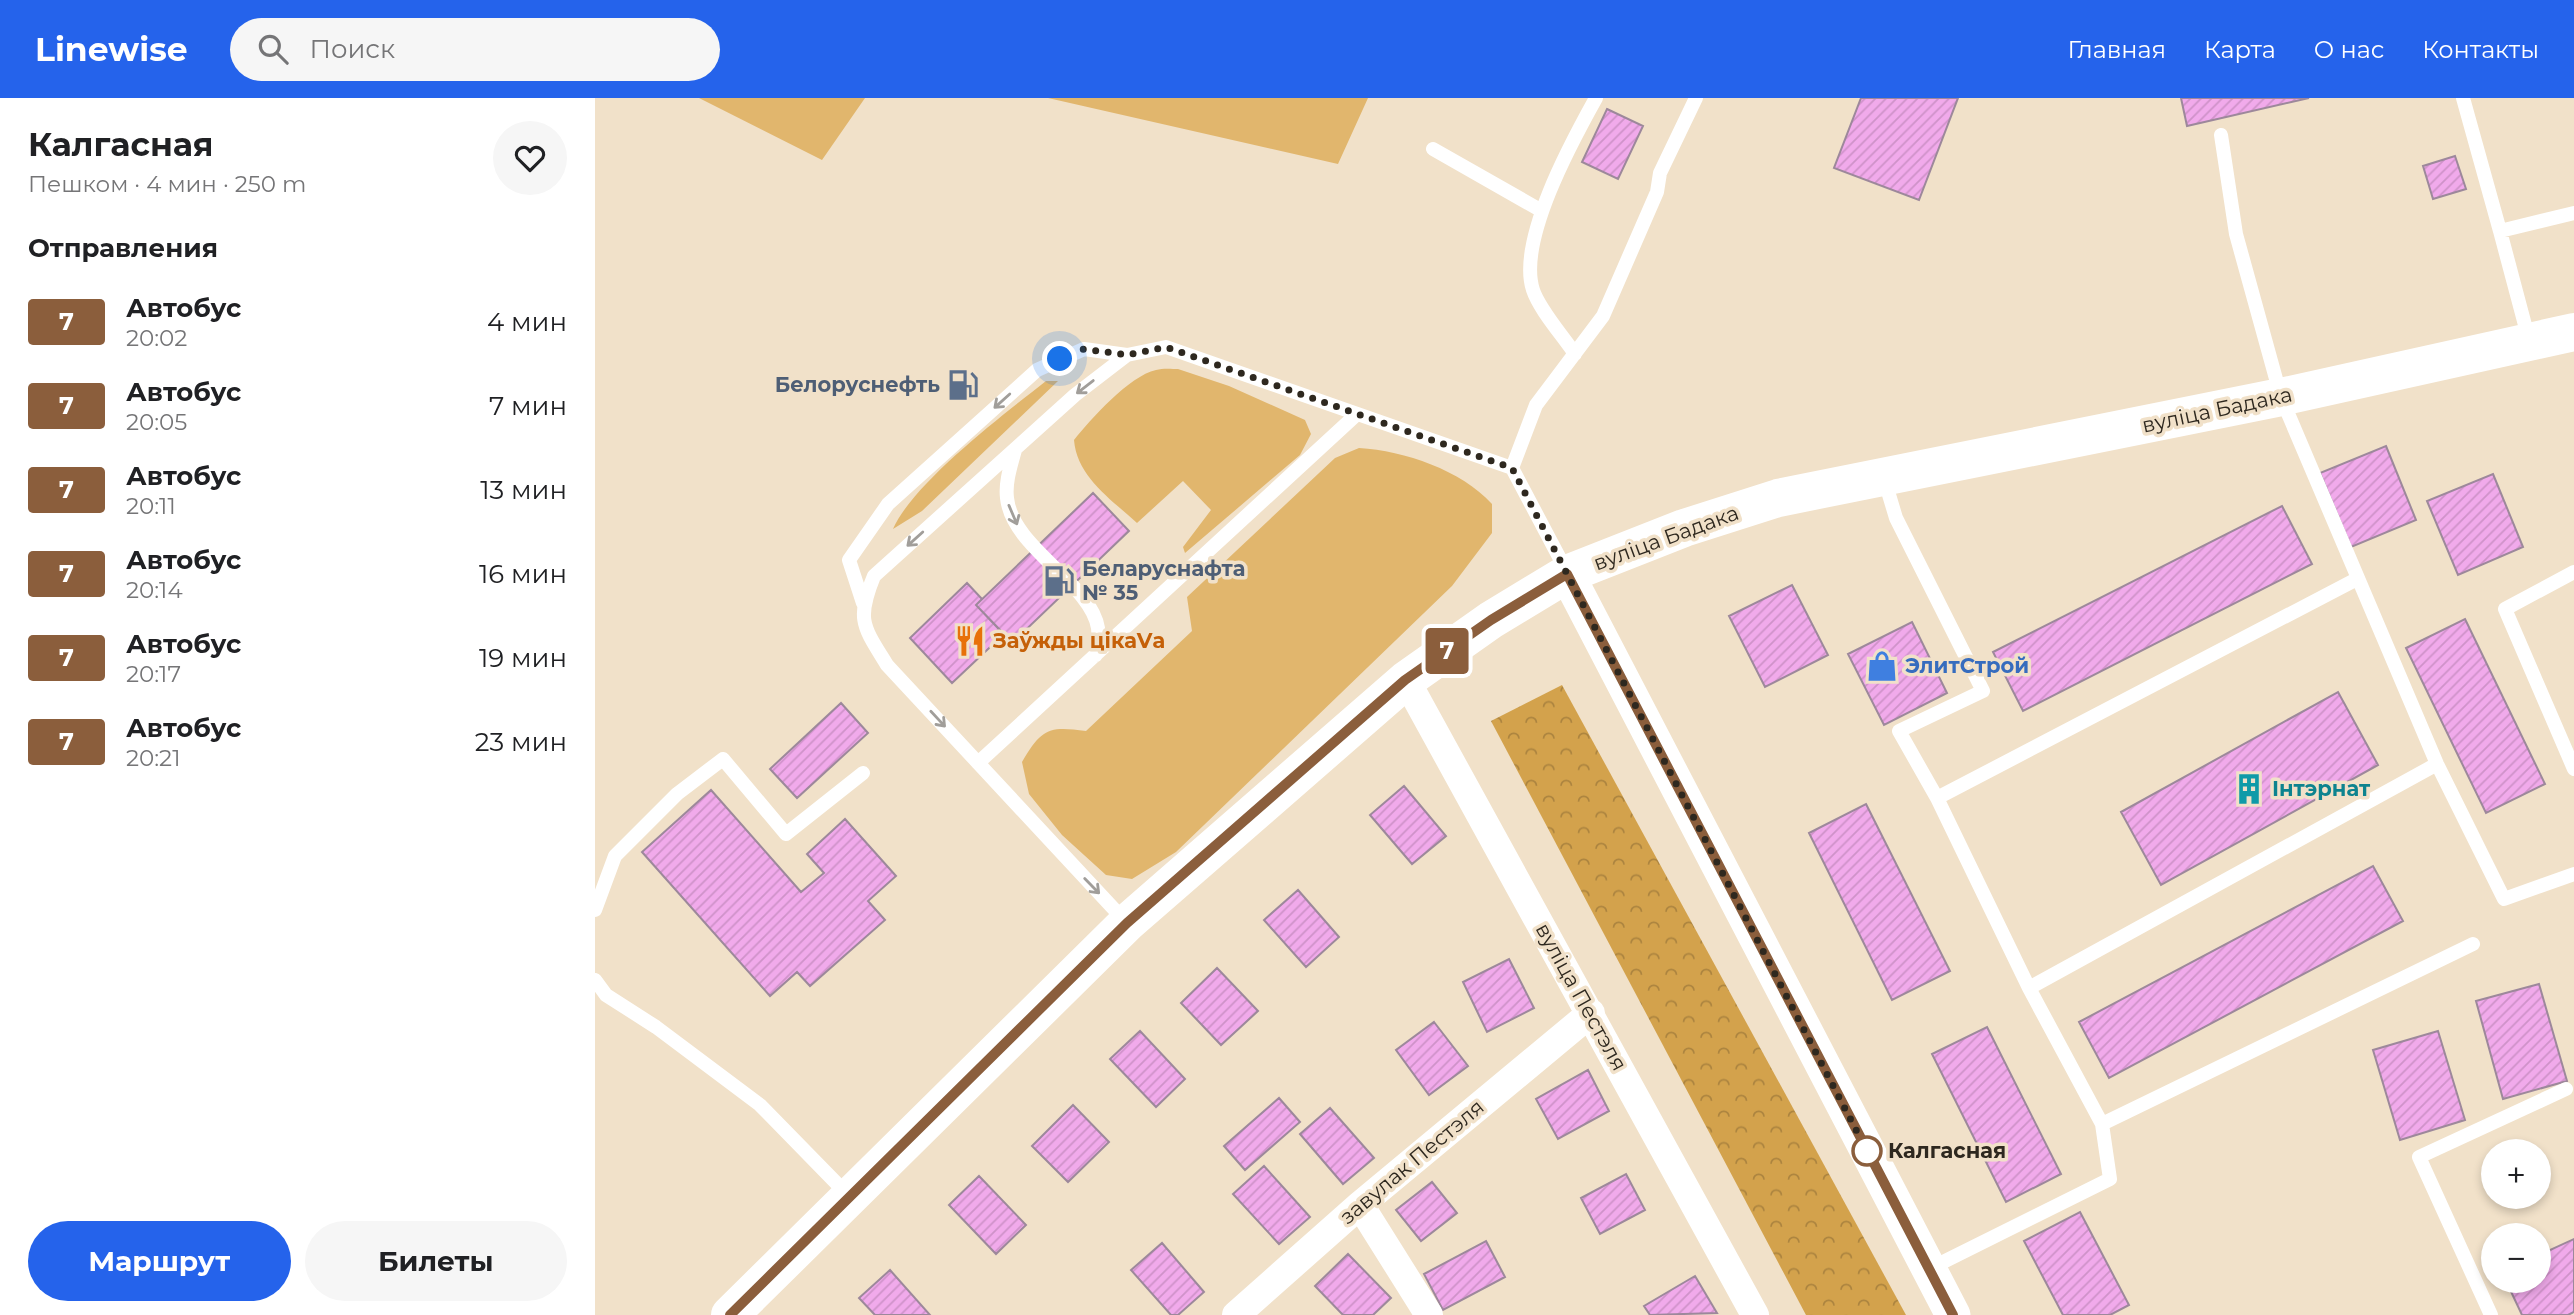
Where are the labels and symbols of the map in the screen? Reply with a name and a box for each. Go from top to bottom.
your location [1042,341,1077,376]
fuel station icon: Белоруснефть [946,368,980,402]
place label: Белоруснефть [775,372,940,397]
one-way arrow [1076,380,1094,395]
street label: вуліца Бадака [2140,381,2294,438]
one-way arrow [994,393,1011,410]
street label: вуліца Бадака [1590,500,1742,575]
one-way arrow [1007,504,1020,525]
one-way arrow [906,531,924,547]
place label: Беларуснафта № 35 [1082,556,1245,605]
fuel station icon: Беларуснафта № 35 [1042,564,1076,598]
restaurant icon: Заўжды цікаVа [953,624,987,658]
place label: Заўжды цікаVа [992,628,1165,653]
line badge: 7 [1424,628,1470,674]
shop icon: ЭлитСтрой [1865,649,1899,683]
place label: ЭлитСтрой [1905,653,2029,678]
one-way arrow [929,710,945,728]
building icon: Інтэрнат [2232,772,2266,806]
place label: Інтэрнат [2272,776,2371,801]
one-way arrow [1084,878,1101,895]
street label: вуліца Пестэля [1531,919,1632,1075]
street label: завулак Пестэля [1335,1094,1489,1229]
marker: Калгасная [1852,1136,1882,1166]
place label: Калгасная [1888,1138,2006,1163]

